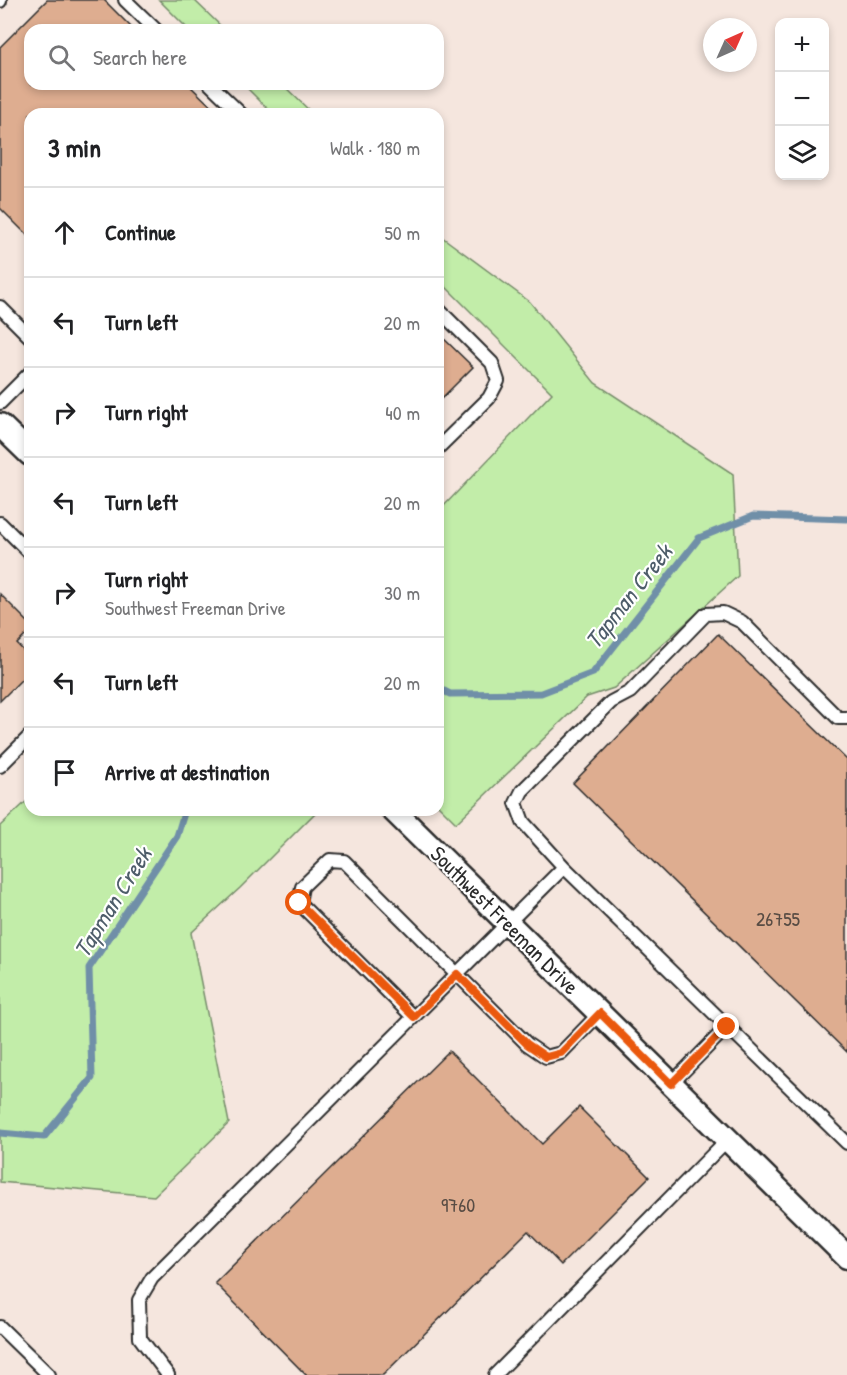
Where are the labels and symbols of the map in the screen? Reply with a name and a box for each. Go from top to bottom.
north arrow [703,18,757,72]
water label: Tapman Creek [577,536,681,656]
water label: Tapman Creek [65,839,160,964]
street label: Southwest Freeman Drive [424,839,586,1001]
route start [285,889,311,915]
house number: 26755 [756,905,801,932]
route end [713,1013,739,1039]
house number: 9760 [441,1191,475,1218]

